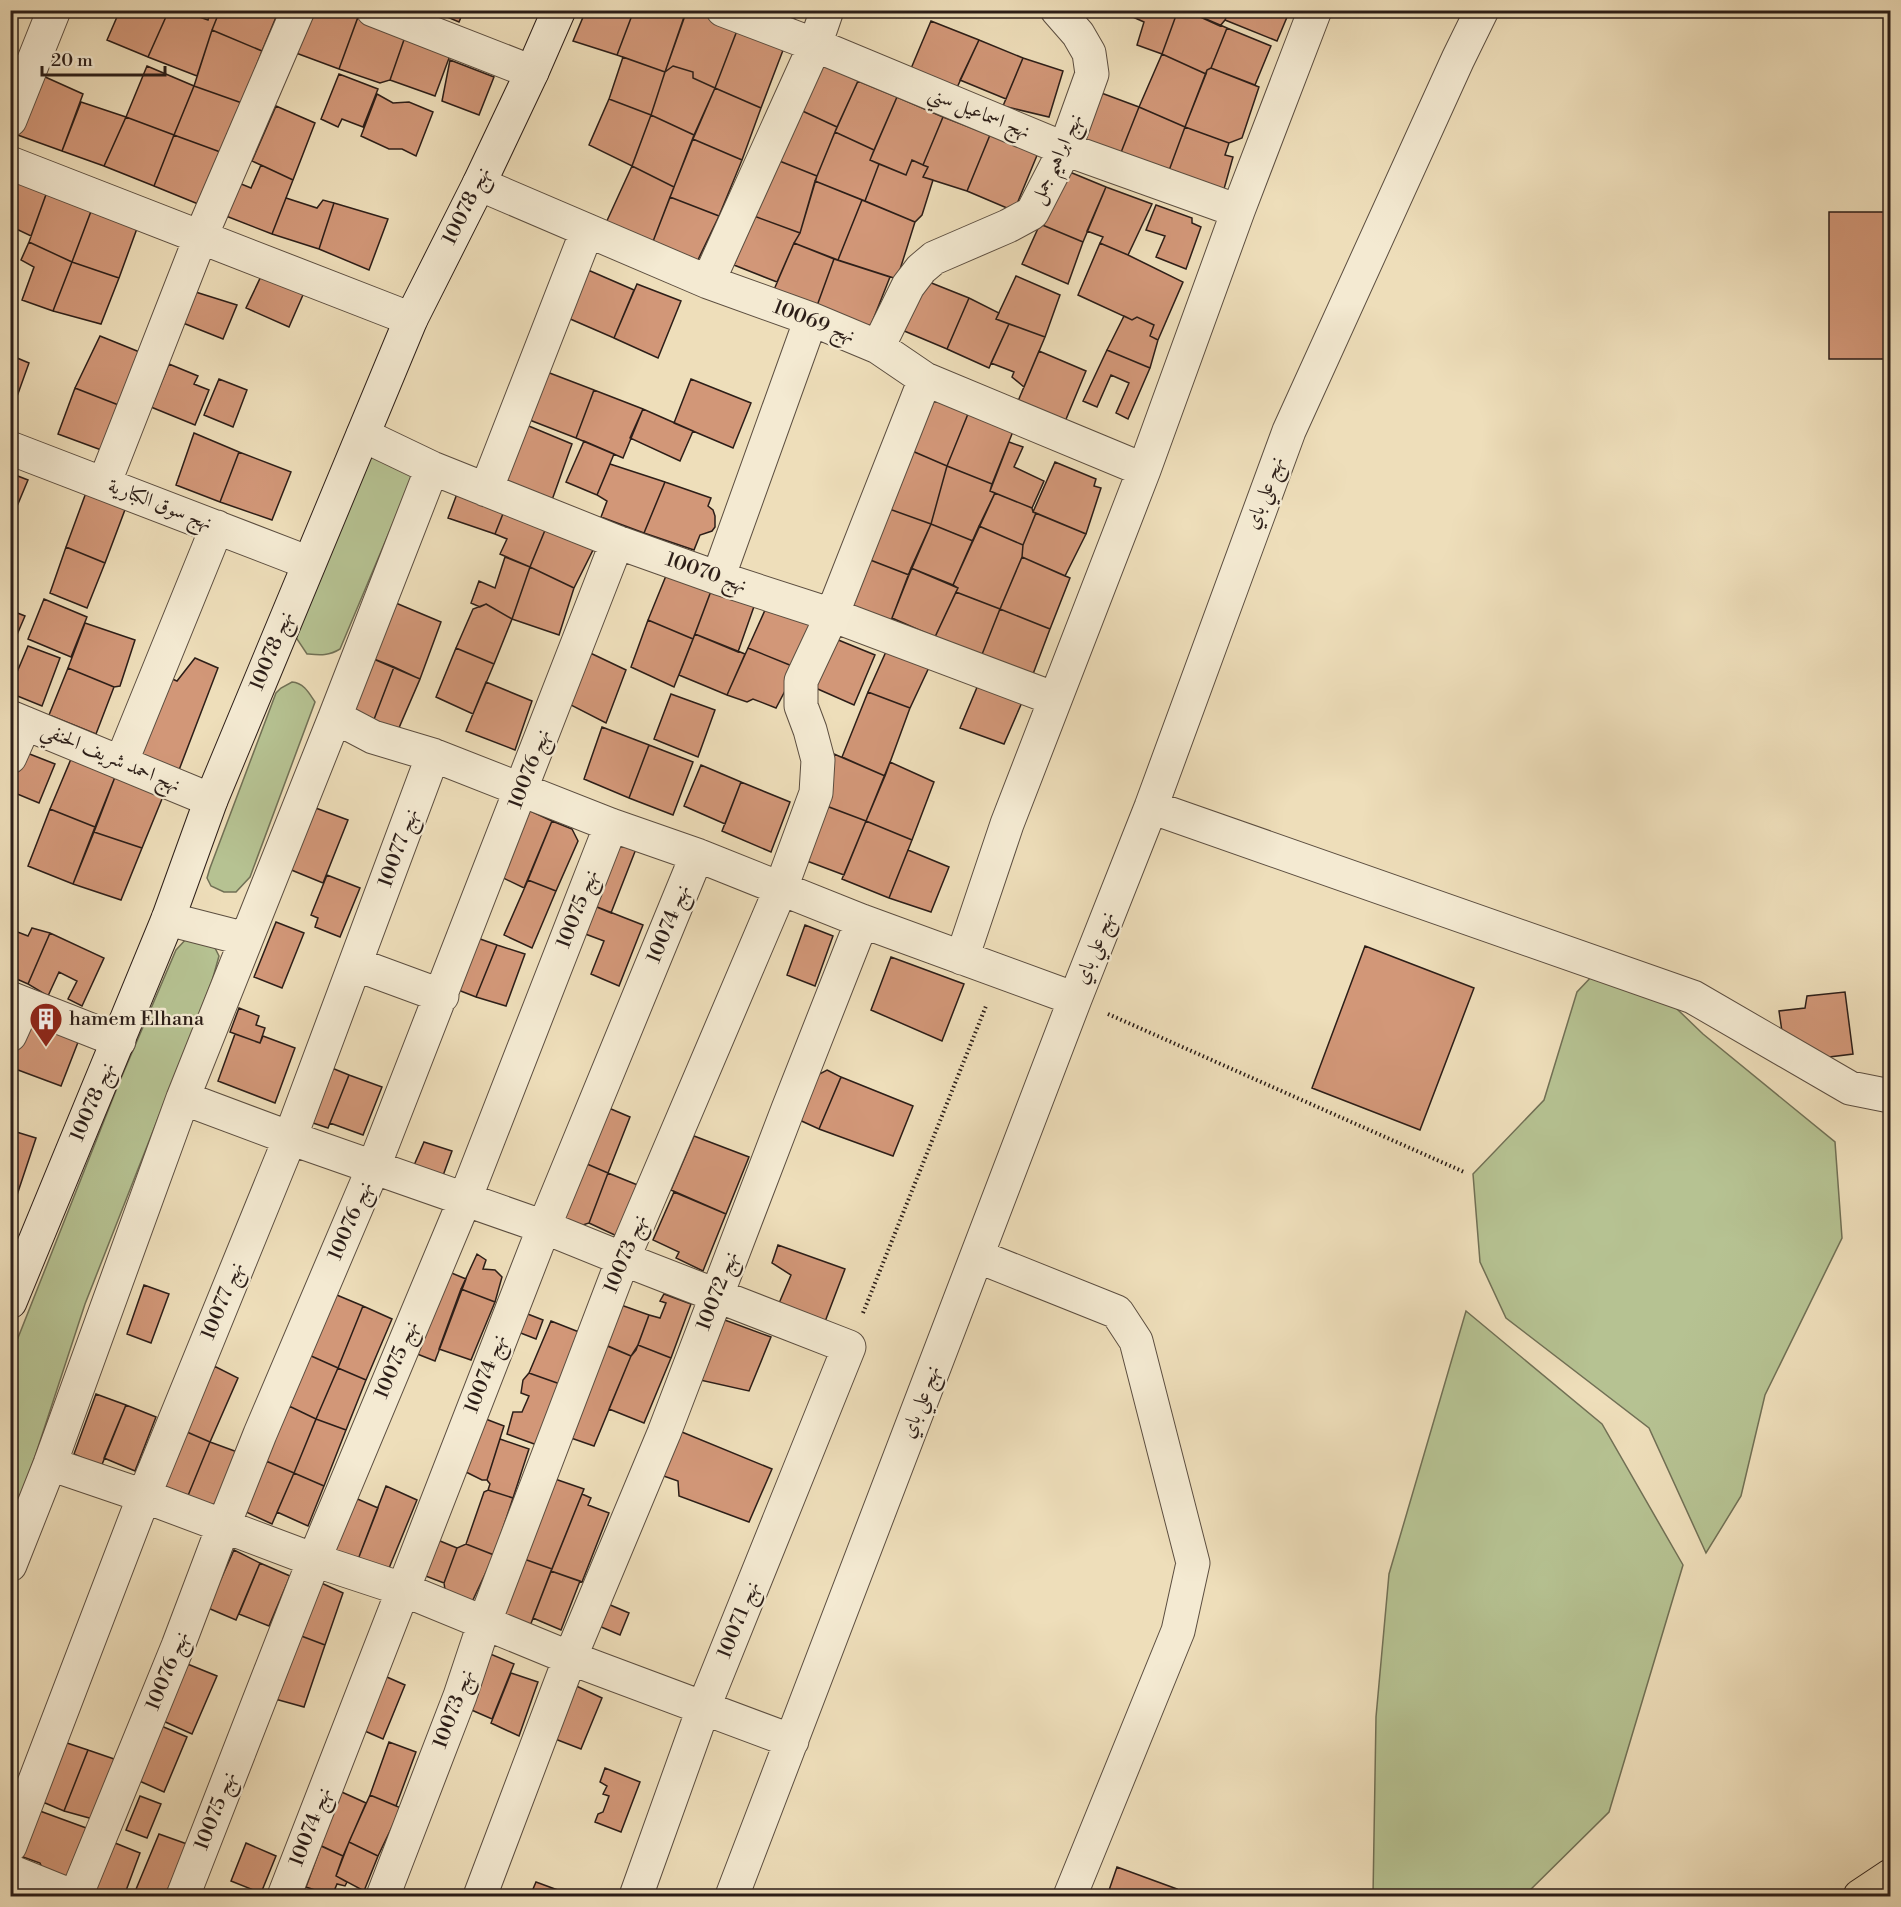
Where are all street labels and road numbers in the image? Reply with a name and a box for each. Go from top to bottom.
street label: نهج اسماعيل سني [922,81,1034,149]
street label: نهج ابراهيم جمل [1025,110,1094,211]
street label: نهج 10078 [437,163,500,251]
street label: نهج 10069 [768,295,859,353]
street label: نهج علي باي [1240,453,1296,535]
street label: نهج سوق الكبارية [103,474,216,540]
street label: نهج 10070 [661,547,750,602]
street label: نهج 10078 [245,607,303,696]
street label: نهج احمد شريف الحنفي [36,718,184,804]
street label: نهج 10076 [503,726,560,814]
street label: نهج 10077 [373,805,429,892]
street label: نهج 10075 [552,866,608,953]
street label: نهج 10074 [642,881,700,968]
street label: نهج علي باي [1069,908,1126,990]
street label: نهج 10078 [65,1059,125,1147]
street label: نهج 10076 [323,1178,382,1266]
street label: نهج 10073 [599,1211,657,1299]
street label: نهج 10072 [691,1248,748,1336]
street label: نهج 10077 [196,1258,254,1345]
street label: نهج 10075 [369,1317,428,1404]
street label: نهج 10074 [460,1331,516,1418]
street label: نهج علي باي [896,1362,952,1444]
street label: نهج 10071 [712,1578,770,1664]
street label: نهج 10076 [141,1628,199,1716]
street label: نهج 10073 [428,1666,484,1754]
street label: نهج 10075 [190,1768,246,1855]
street label: نهج 10074 [285,1784,341,1871]

